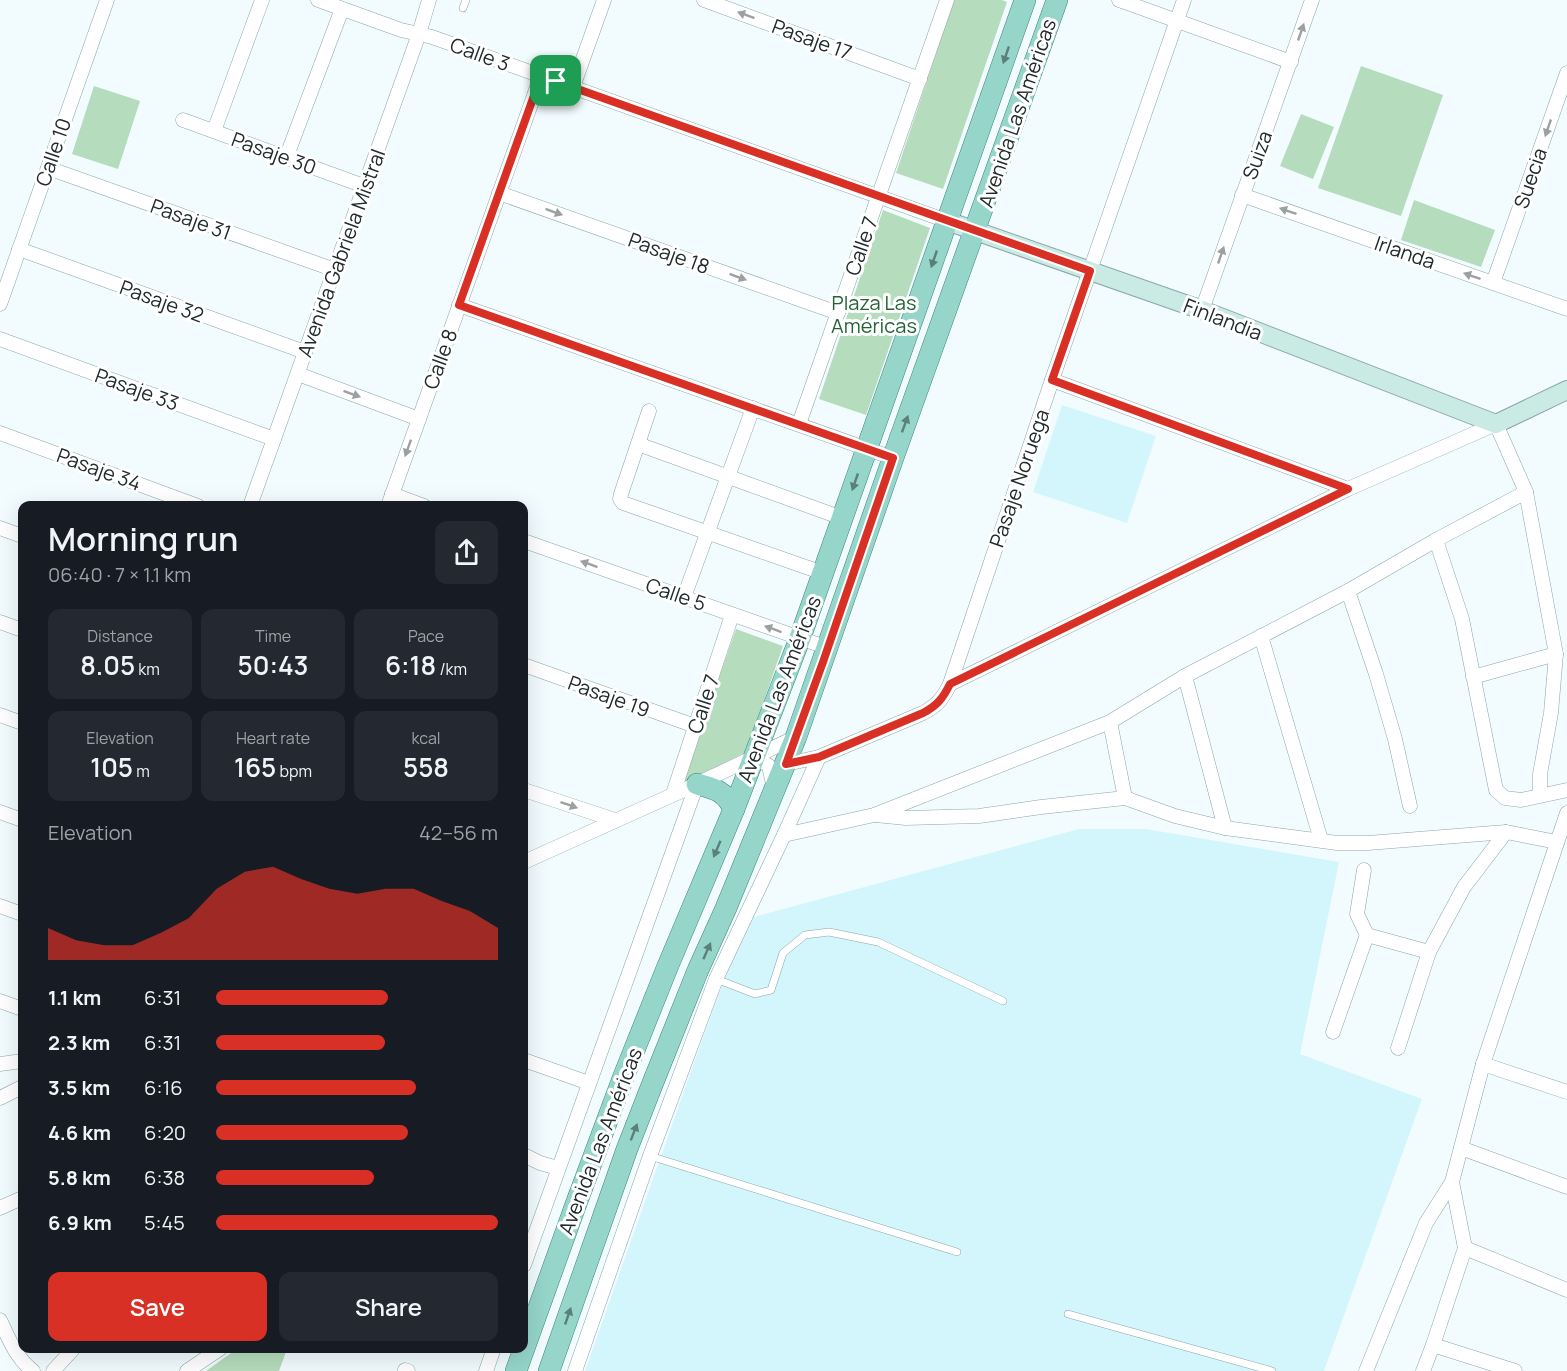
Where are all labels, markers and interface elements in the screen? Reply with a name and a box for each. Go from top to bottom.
one-way arrow [737,10,755,20]
street label: Pasaje 17 [768,12,856,66]
street label: Avenida Las Américas [972,15,1062,211]
one-way arrow [1297,23,1306,41]
street label: Calle 3 [446,31,514,77]
one-way arrow [1000,46,1010,64]
pin [530,55,581,106]
icon: arrive [539,64,572,97]
street label: Calle 10 [29,114,77,190]
one-way arrow [1542,119,1552,137]
street label: Pasaje 30 [228,125,320,181]
street label: Suiza [1236,127,1278,183]
street label: Suecia [1507,144,1553,212]
street label: Avenida Gabriela Mistral [291,145,391,361]
street label: Pasaje 31 [147,192,235,246]
one-way arrow [1279,205,1297,215]
one-way arrow [546,208,564,218]
street label: Calle 7 [838,213,884,279]
street label: Pasaje 18 [625,226,713,280]
street label: Irlanda [1371,229,1439,275]
one-way arrow [1217,246,1227,264]
one-way arrow [928,250,938,268]
one-way arrow [1463,270,1481,280]
street label: Pasaje 32 [116,273,208,329]
one-way arrow [729,273,747,283]
park label: Plaza Las Américas [831,289,917,339]
street label: Finlandia [1180,292,1266,346]
street label: Calle 8 [417,325,463,393]
street label: Pasaje 33 [91,361,183,417]
one-way arrow [344,389,362,399]
street label: Pasaje Noruega [983,405,1055,551]
one-way arrow [901,415,911,433]
one-way arrow [403,439,413,457]
street label: Pasaje 34 [53,441,145,497]
one-way arrow [849,473,859,491]
text: Morning run [48,516,238,561]
button: share [435,521,498,584]
one-way arrow [580,558,598,568]
text: 06:40 · 7 × 1.1 km [48,561,191,588]
street label: Calle 5 [642,571,710,617]
street label: Avenida Las Américas [731,592,827,786]
one-way arrow [764,623,782,633]
text: Distance [87,625,153,647]
text: Time [255,625,291,647]
text: Pace [408,625,444,647]
text: 8.05 [80,647,135,683]
text: 50:43 [238,647,308,683]
text: 6:18 [385,647,436,683]
text: km [135,658,160,680]
text: /km [436,658,467,680]
street label: Pasaje 19 [564,669,654,723]
street label: Calle 7 [681,671,725,737]
text: Elevation [86,727,154,749]
text: Heart rate [236,727,310,749]
text: kcal [411,727,441,749]
text: 105 [90,749,133,785]
text: 165 [234,749,276,785]
text: 558 [403,749,449,785]
text: m [133,760,150,782]
text: bpm [276,760,312,782]
one-way arrow [560,801,578,810]
text: Elevation [48,819,132,846]
text: 42–56 m [419,819,498,846]
one-way arrow [712,841,721,858]
one-way arrow [702,943,711,960]
text: 1.1 km [48,984,101,1011]
text: 6:31 [144,984,181,1011]
text: 2.3 km [48,1029,110,1056]
text: 6:31 [144,1029,181,1056]
street label: Avenida Las Américas [552,1044,648,1238]
text: 3.5 km [48,1074,110,1101]
text: 6:16 [144,1074,183,1101]
text: 4.6 km [48,1119,111,1146]
text: 6:20 [144,1119,186,1146]
one-way arrow [630,1123,639,1141]
text: 5.8 km [48,1164,111,1191]
text: 6:38 [144,1164,185,1191]
text: 6.9 km [48,1209,112,1236]
text: 5:45 [144,1209,185,1236]
button: Save [48,1272,267,1341]
button: Share [279,1272,498,1341]
one-way arrow [564,1307,574,1325]

